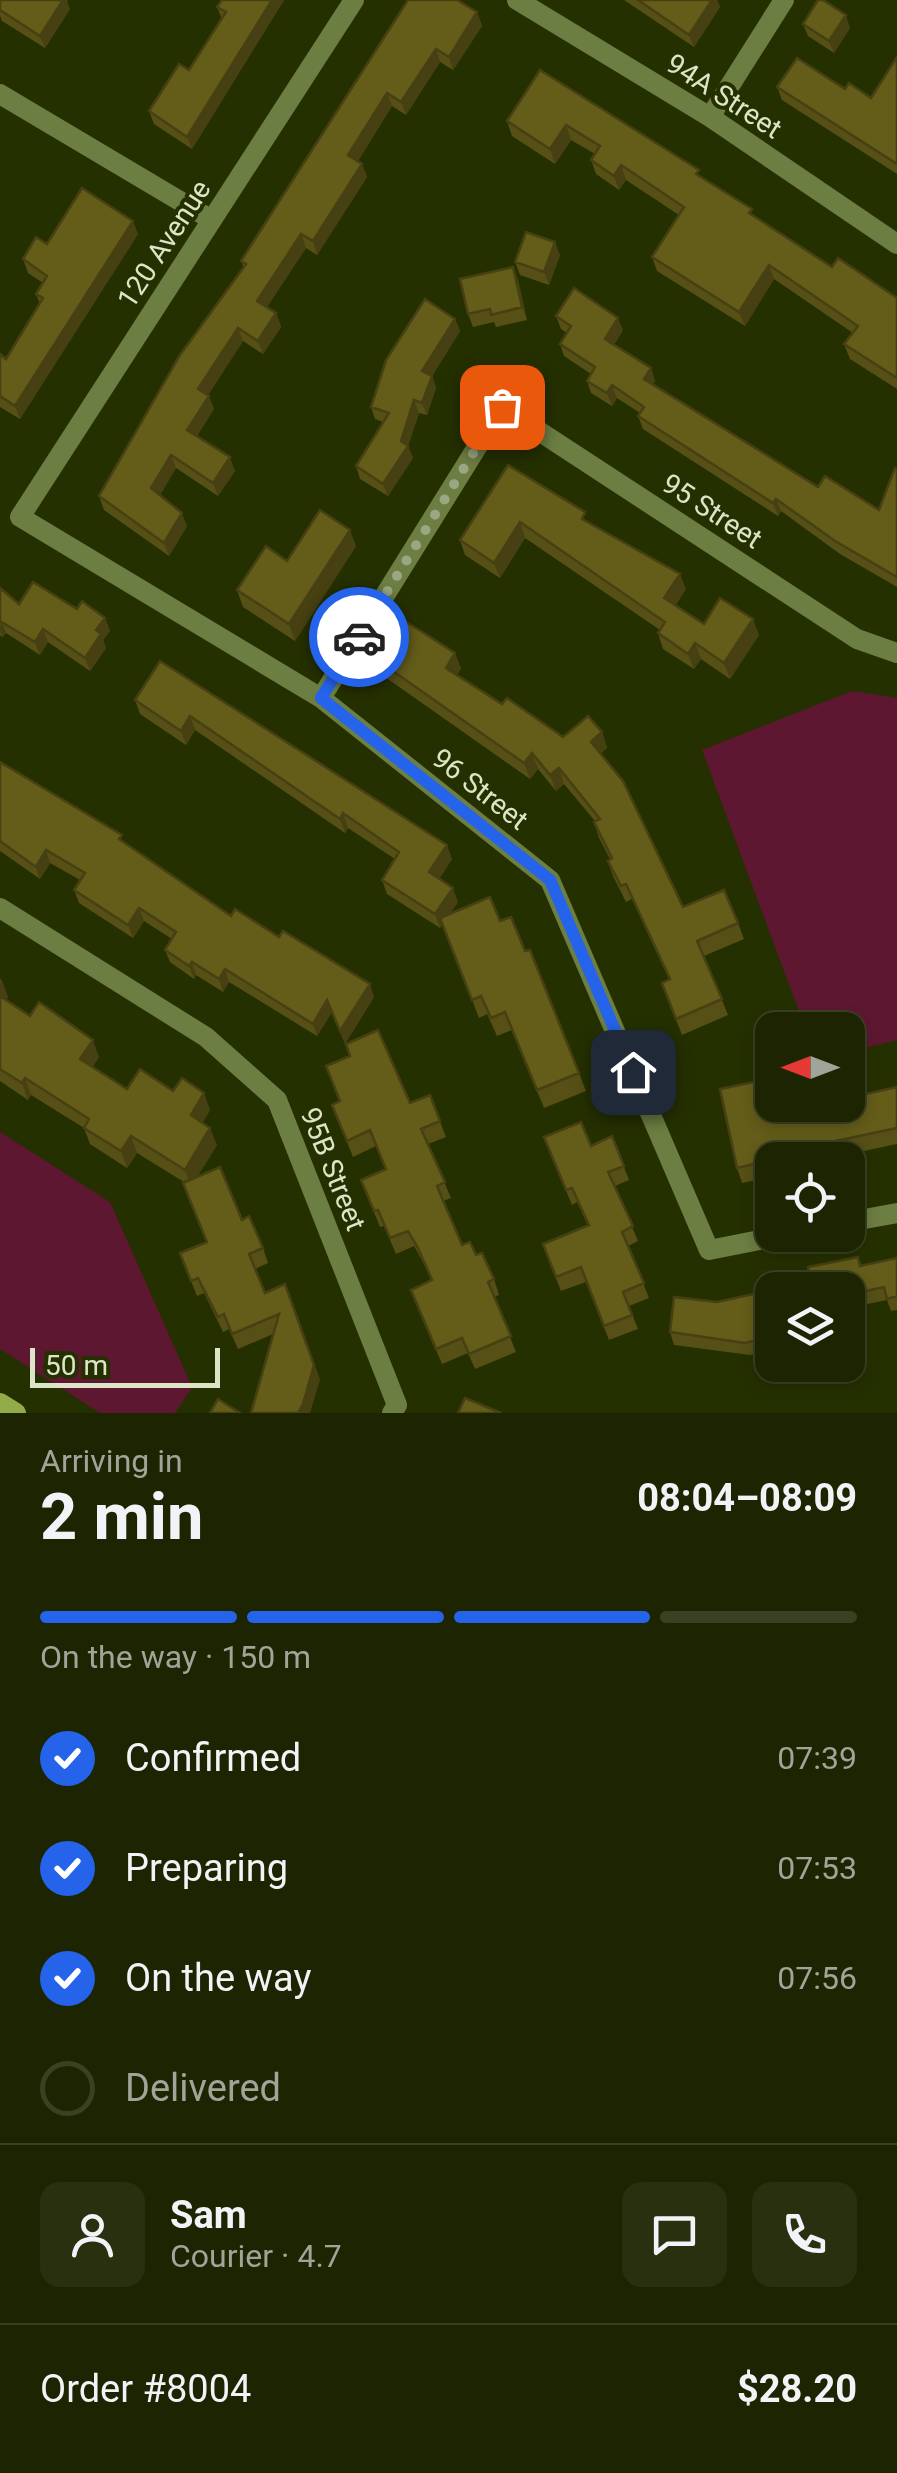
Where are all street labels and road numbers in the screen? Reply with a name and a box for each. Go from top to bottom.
street label: 94A Street [660,47,788,145]
street label: 120 Avenue [110,174,218,314]
street label: 95 Street [656,467,768,555]
street label: 96 Street [426,741,534,837]
street label: 95B Street [293,1103,373,1235]

